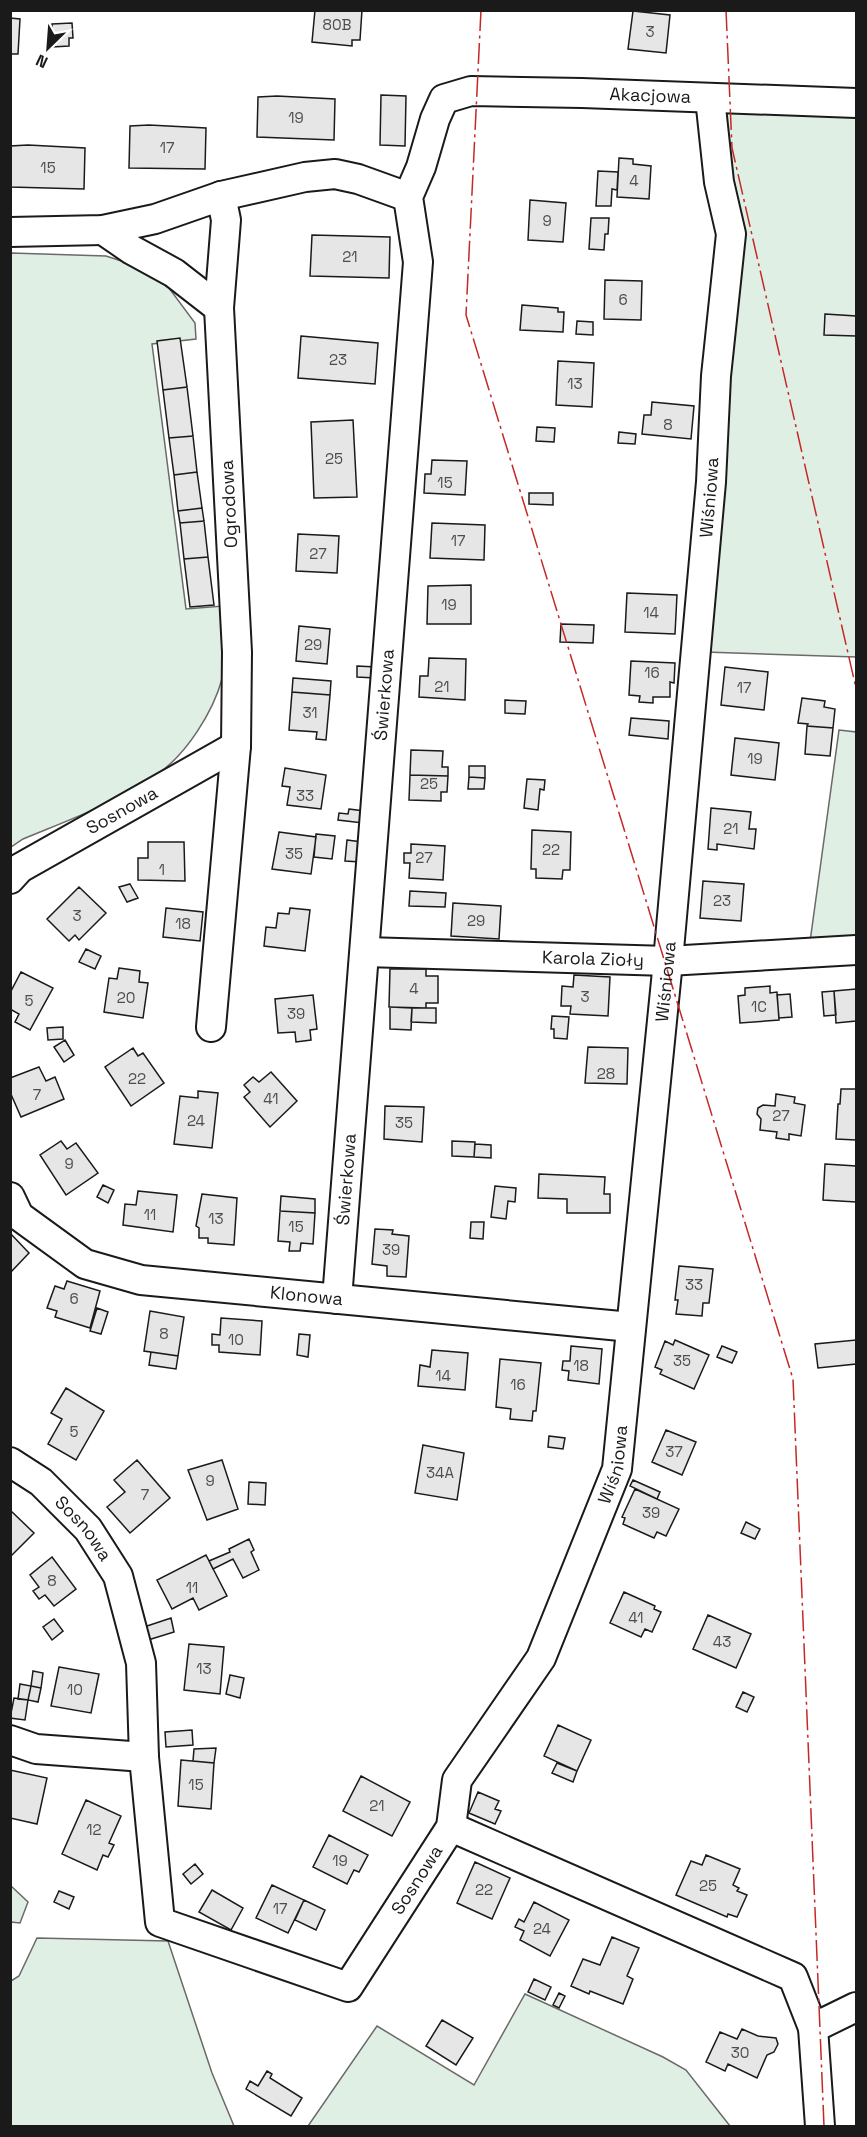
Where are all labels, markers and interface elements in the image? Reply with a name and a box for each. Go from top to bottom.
house number: 80B [323,15,352,34]
north arrow [18,18,78,78]
house number: 3 [645,22,655,41]
text: N [33,49,51,73]
street label: Akacjowa [609,82,692,108]
house number: 19 [288,108,304,127]
house number: 17 [160,138,174,157]
house number: 15 [40,158,56,177]
house number: 4 [629,171,639,190]
house number: 9 [542,211,552,230]
house number: 21 [342,247,358,266]
house number: 6 [618,290,628,309]
house number: 23 [329,350,347,369]
house number: 13 [567,374,583,393]
house number: 8 [663,415,673,434]
house number: 25 [325,449,343,468]
street label: Wiśniowa [694,457,723,539]
street label: Ogrodowa [215,459,242,549]
house number: 15 [437,473,453,492]
house number: 17 [451,531,465,550]
house number: 27 [309,544,327,563]
house number: 19 [441,595,457,614]
house number: 14 [643,603,659,622]
house number: 29 [304,635,322,654]
street label: Świerkowa [369,648,399,742]
house number: 16 [644,663,660,682]
house number: 21 [434,677,450,696]
house number: 17 [737,678,751,697]
house number: 31 [302,703,318,722]
house number: 19 [747,749,763,768]
house number: 25 [420,774,438,793]
street label: Sosnowa [82,781,161,839]
house number: 33 [296,786,314,805]
house number: 21 [723,819,739,838]
house number: 22 [542,840,560,859]
house number: 35 [285,844,303,863]
house number: 27 [415,848,433,867]
house number: 1 [159,860,165,879]
house number: 23 [713,891,731,910]
house number: 3 [72,906,82,925]
house number: 29 [467,911,485,930]
house number: 18 [175,914,191,933]
street label: Wiśniowa [650,940,681,1023]
street label: Karola Zioły [542,945,644,971]
house number: 4 [409,979,419,998]
house number: 3 [580,987,590,1006]
house number: 20 [117,988,135,1007]
house number: 5 [25,991,34,1010]
house number: 1C [751,997,767,1016]
house number: 39 [287,1004,305,1023]
house number: 28 [597,1064,615,1083]
house number: 22 [128,1069,146,1088]
house number: 7 [33,1085,41,1104]
house number: 41 [263,1089,279,1108]
house number: 27 [772,1106,790,1125]
house number: 24 [187,1111,205,1130]
house number: 35 [395,1113,413,1132]
street label: Świerkowa [331,1132,361,1226]
house number: 9 [64,1154,74,1173]
house number: 11 [144,1205,156,1224]
house number: 13 [208,1209,224,1228]
house number: 15 [288,1217,304,1236]
house number: 39 [382,1240,400,1259]
house number: 33 [685,1275,703,1294]
street label: Klonowa [269,1280,344,1310]
house number: 6 [69,1289,79,1308]
house number: 8 [159,1324,169,1343]
house number: 10 [228,1330,244,1349]
house number: 35 [673,1351,691,1370]
house number: 18 [573,1356,589,1375]
house number: 14 [435,1366,451,1385]
house number: 16 [510,1375,526,1394]
house number: 5 [70,1422,79,1441]
street label: Wiśniowa [592,1424,632,1507]
house number: 37 [665,1442,683,1461]
house number: 34A [426,1463,454,1482]
house number: 9 [205,1471,215,1490]
house number: 7 [141,1485,149,1504]
street label: Sosnowa [50,1490,117,1565]
house number: 39 [642,1503,660,1522]
house number: 8 [47,1571,57,1590]
house number: 11 [186,1578,198,1597]
house number: 41 [628,1608,644,1627]
house number: 43 [713,1632,731,1651]
house number: 13 [196,1659,212,1678]
house number: 10 [67,1680,83,1699]
house number: 15 [188,1775,204,1794]
house number: 21 [369,1796,385,1815]
house number: 12 [86,1820,102,1839]
street label: Sosnowa [386,1841,447,1919]
house number: 19 [332,1851,348,1870]
house number: 25 [699,1876,717,1895]
house number: 22 [475,1880,493,1899]
house number: 17 [273,1899,287,1918]
house number: 24 [533,1919,551,1938]
house number: 30 [731,2043,749,2062]

